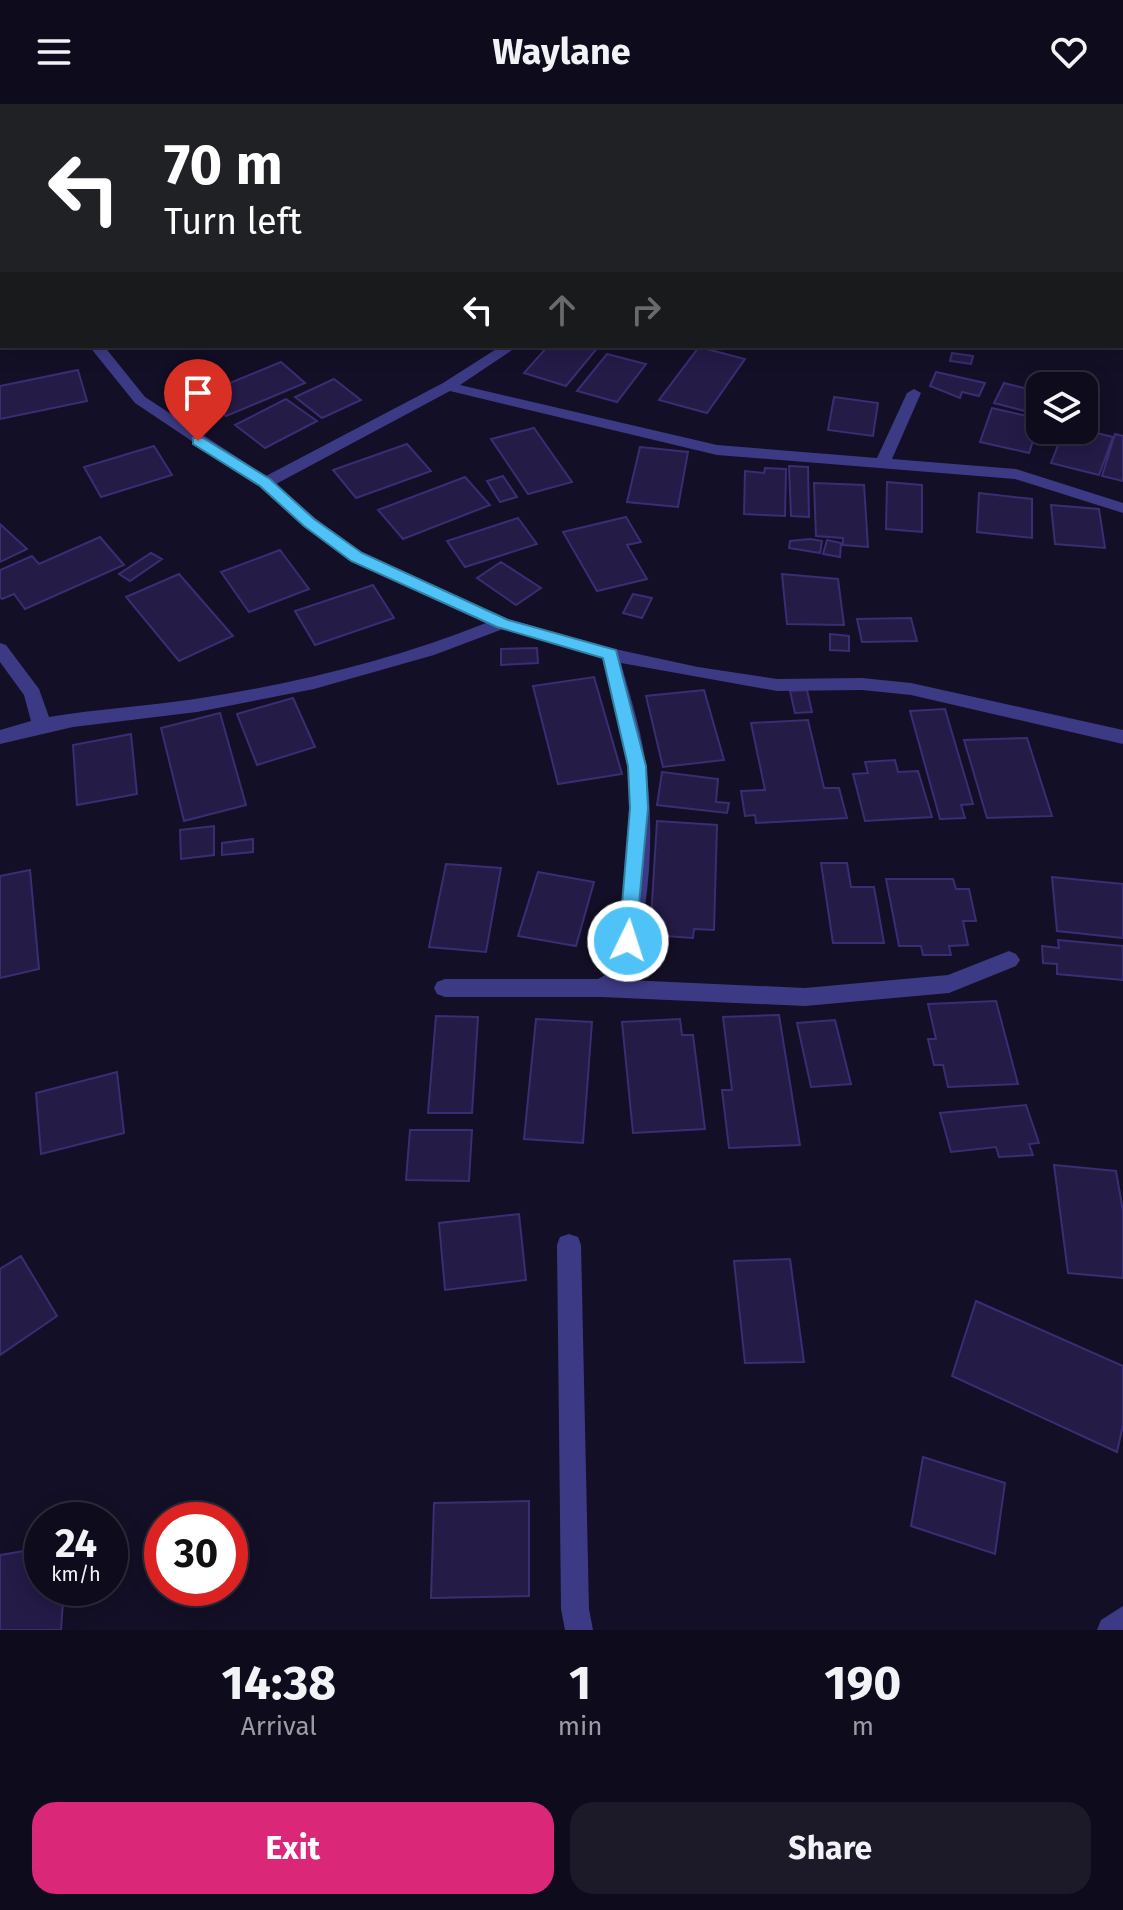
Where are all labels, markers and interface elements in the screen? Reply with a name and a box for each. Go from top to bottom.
icon: menu [32,30,76,74]
text: Waylane [492,30,631,74]
icon: heart [1047,30,1091,74]
text: 70 m [164,132,283,199]
icon: left [32,136,136,240]
text: Turn left [164,200,302,244]
icon: left [456,288,500,332]
icon: ahead [540,288,584,332]
icon: right [624,288,668,332]
pin [164,359,232,441]
icon: arrive [176,371,220,415]
map controls [1026,372,1098,444]
button: layers [1026,372,1098,444]
position arrow [586,899,670,983]
speed limit sign: 30 [144,1502,248,1606]
text: 24 [55,1520,97,1568]
text: km/h [51,1562,101,1586]
text: 14:38 [222,1654,336,1712]
text: 1 [569,1654,591,1712]
text: 190 [824,1654,901,1712]
text: Arrival [241,1711,317,1742]
text: min [558,1711,603,1742]
text: m [852,1711,874,1742]
button: Exit [32,1802,554,1894]
button: Share [570,1802,1091,1894]

